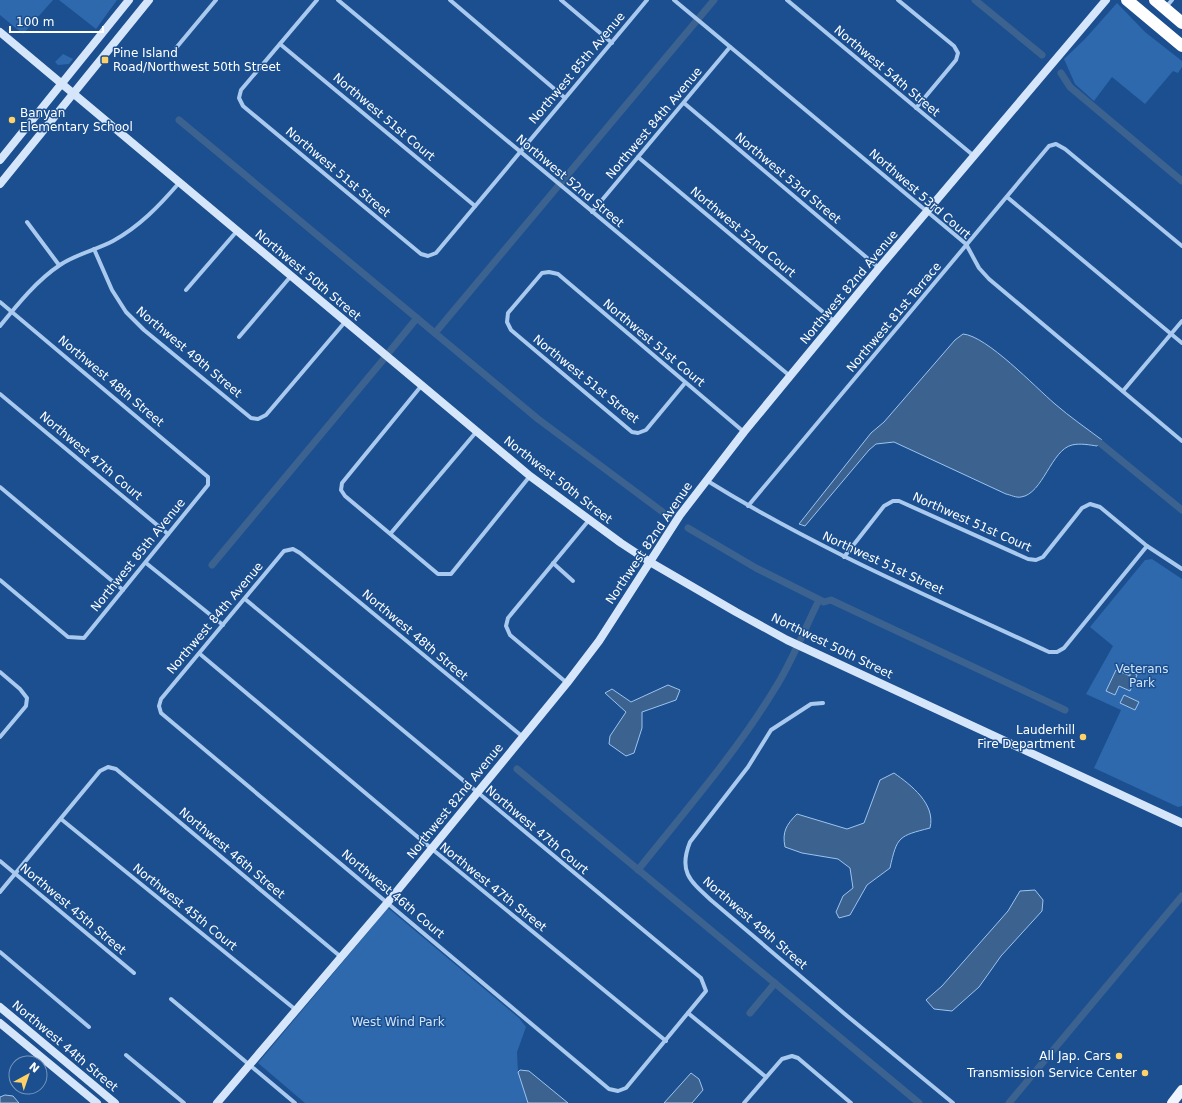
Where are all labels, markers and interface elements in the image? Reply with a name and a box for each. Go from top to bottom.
scale bar [10,8,103,34]
street label: Northwest 85th Avenue [526,9,628,127]
text: 100 m [16,15,54,29]
street label: Northwest 54th Street [831,23,943,119]
place label: Pine Island Road/Northwest 50th Street [113,46,281,74]
marker: Pine Island Road/Northwest 50th Street [100,55,110,65]
street label: Northwest 84th Avenue [603,64,705,182]
street label: Northwest 51st Court [330,70,438,164]
place label: Banyan Elementary School [20,106,133,134]
marker: Banyan Elementary School [7,115,17,125]
street label: Northwest 51st Street [283,124,393,220]
street label: Northwest 53rd Street [732,130,844,226]
street label: Northwest 52nd Street [513,132,627,230]
street label: Northwest 53rd Court [866,146,974,242]
street label: Northwest 52nd Court [688,184,799,280]
street label: Northwest 50th Street [252,227,364,323]
street label: Northwest 82nd Avenue [797,227,901,347]
street label: Northwest 81st Terrace [844,259,944,375]
street label: Northwest 51st Court [600,296,708,390]
street label: Northwest 49th Street [133,304,245,400]
street label: Northwest 51st Street [530,332,642,426]
street label: Northwest 48th Street [55,333,167,429]
street label: Northwest 47th Court [37,409,145,503]
street label: Northwest 50th Street [501,433,615,527]
street label: Northwest 82nd Avenue [603,479,695,607]
street label: Northwest 51st Court [910,489,1034,555]
street label: Northwest 85th Avenue [88,496,188,614]
street label: Northwest 51st Street [820,529,946,597]
street label: Northwest 84th Avenue [164,559,266,677]
street label: Northwest 48th Street [359,587,471,683]
street label: Northwest 50th Street [769,610,895,682]
park label: Veterans Park [1116,662,1168,690]
place label: Lauderhill Fire Department [977,723,1075,751]
marker: Lauderhill Fire Department [1078,732,1088,742]
street label: Northwest 82nd Avenue [404,740,506,862]
street label: Northwest 47th Court [483,783,591,877]
street label: Northwest 46th Street [176,805,288,901]
street label: Northwest 47th Street [437,840,549,935]
street label: Northwest 46th Court [339,847,447,941]
street label: Northwest 45th Street [17,861,129,957]
street label: Northwest 45th Court [130,861,240,953]
street label: Northwest 49th Street [700,874,810,972]
street label: Northwest 44th Street [9,998,121,1094]
park label: West Wind Park [351,1015,445,1029]
place label: All Jap. Cars [1039,1049,1111,1063]
marker: All Jap. Cars [1114,1051,1124,1061]
north arrow [8,1055,48,1095]
place label: Transmission Service Center [966,1066,1137,1080]
marker: Transmission Service Center [1140,1068,1150,1078]

